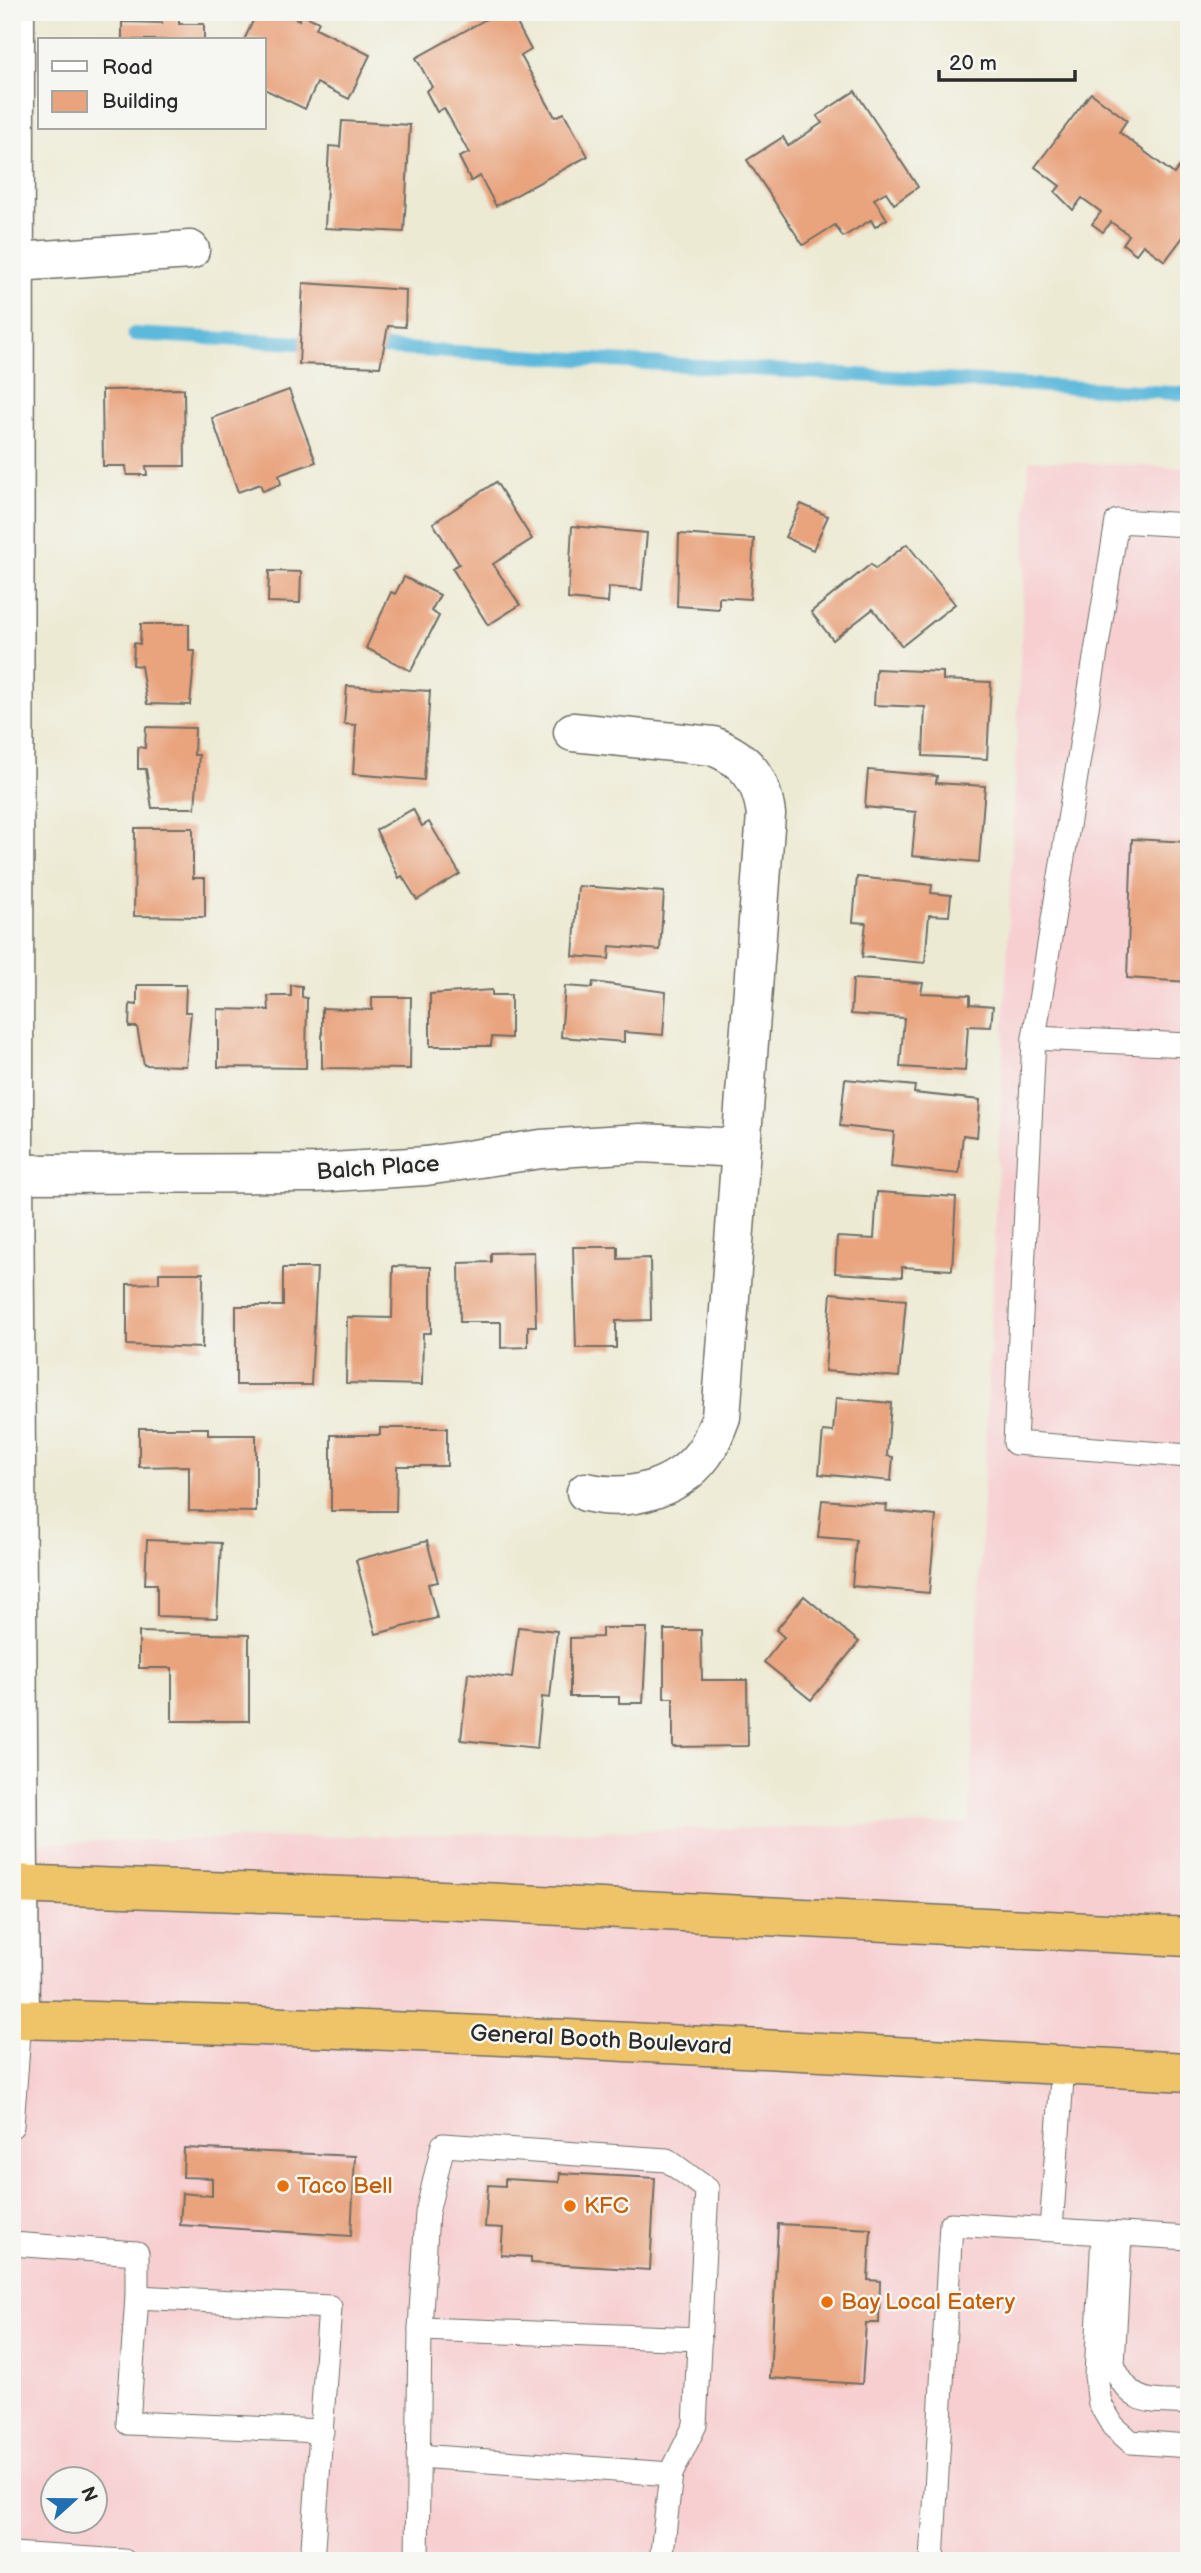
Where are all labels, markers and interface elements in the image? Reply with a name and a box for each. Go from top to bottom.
legend [38,38,266,130]
scale bar [939,38,1075,82]
text: 20 m [949,51,997,76]
text: Road [102,55,153,80]
text: Building [102,89,178,114]
street label: Balch Place [316,1150,440,1186]
street label: General Booth Boulevard [469,2019,733,2061]
place label: Taco Bell [297,2172,393,2200]
marker: Taco Bell [275,2178,291,2194]
place label: KFC [584,2192,629,2220]
marker: KFC [562,2198,578,2214]
place label: Bay Local Eatery [841,2288,1016,2316]
marker: Bay Local Eatery [819,2294,835,2310]
north arrow [38,2464,108,2534]
text: N [75,2484,102,2505]

